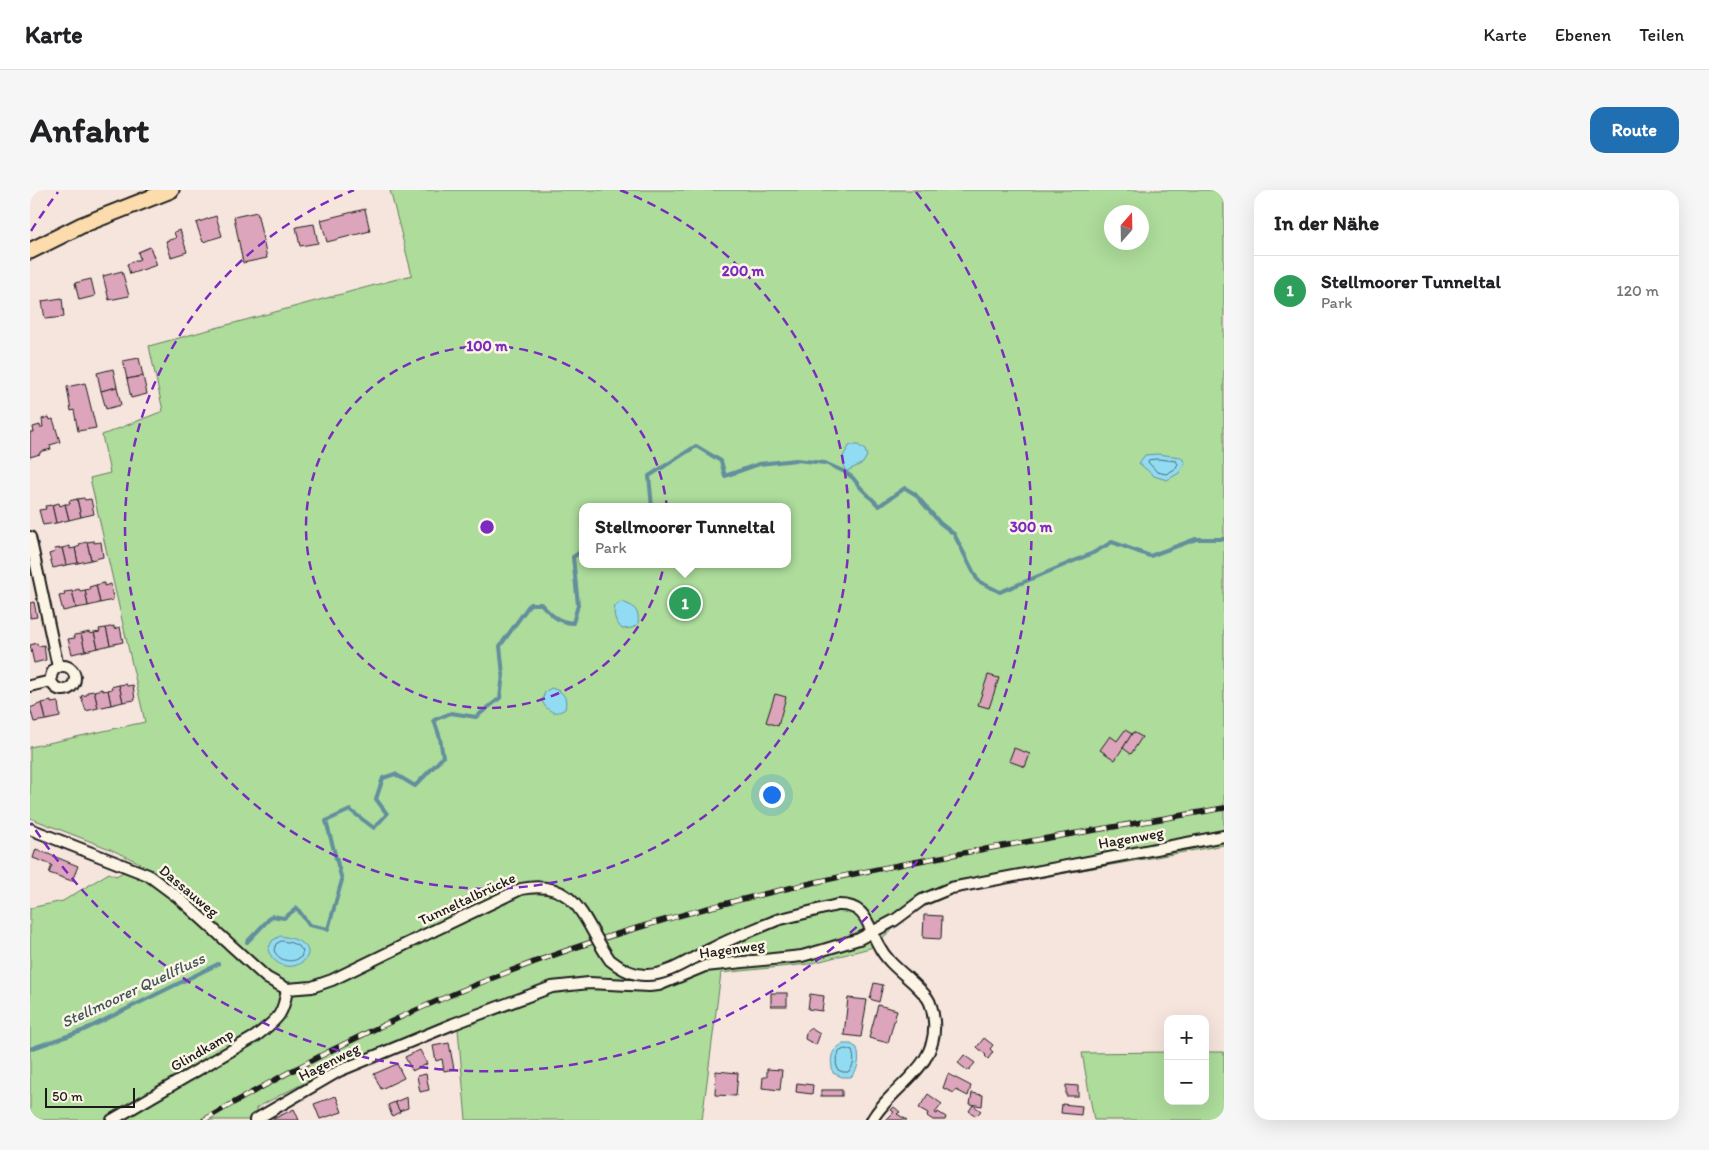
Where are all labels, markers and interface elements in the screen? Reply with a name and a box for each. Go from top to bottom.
text: Karte [25,20,83,49]
text: Karte [1484,24,1527,46]
text: Ebenen [1555,24,1611,46]
text: Teilen [1639,24,1684,46]
button: Route [1590,107,1679,153]
text: Anfahrt [30,109,149,151]
north arrow [1104,205,1149,250]
text: In der Nähe [1274,210,1379,235]
text: 200 m [722,262,765,280]
text: Stellmoorer Tunneltal [1321,270,1501,293]
text: 1 [1286,281,1294,300]
text: 120 m [1616,281,1659,300]
text: Park [1321,293,1352,312]
text: 100 m [466,337,508,355]
popup [579,503,791,568]
text: Stellmoorer Tunneltal [595,515,775,538]
centre of rings [478,518,496,536]
text: 300 m [1010,518,1053,536]
text: Park [595,538,627,557]
pin: 1 [669,584,701,622]
your location [759,782,785,808]
street label: Hagenweg [1097,823,1165,853]
street label: Dassauweg [156,861,223,921]
street label: Tunneltalbrücke [416,869,518,929]
street label: Hagenweg [698,935,766,963]
water label: Stellmoorer Quellfluss [58,948,208,1032]
map controls [1164,1015,1209,1105]
button: + [1164,1015,1209,1060]
street label: Glindkamp [167,1025,237,1075]
street label: Hagenweg [295,1039,363,1085]
button: − [1164,1060,1209,1105]
scale bar [45,1085,135,1108]
text: 50 m [52,1088,83,1105]

